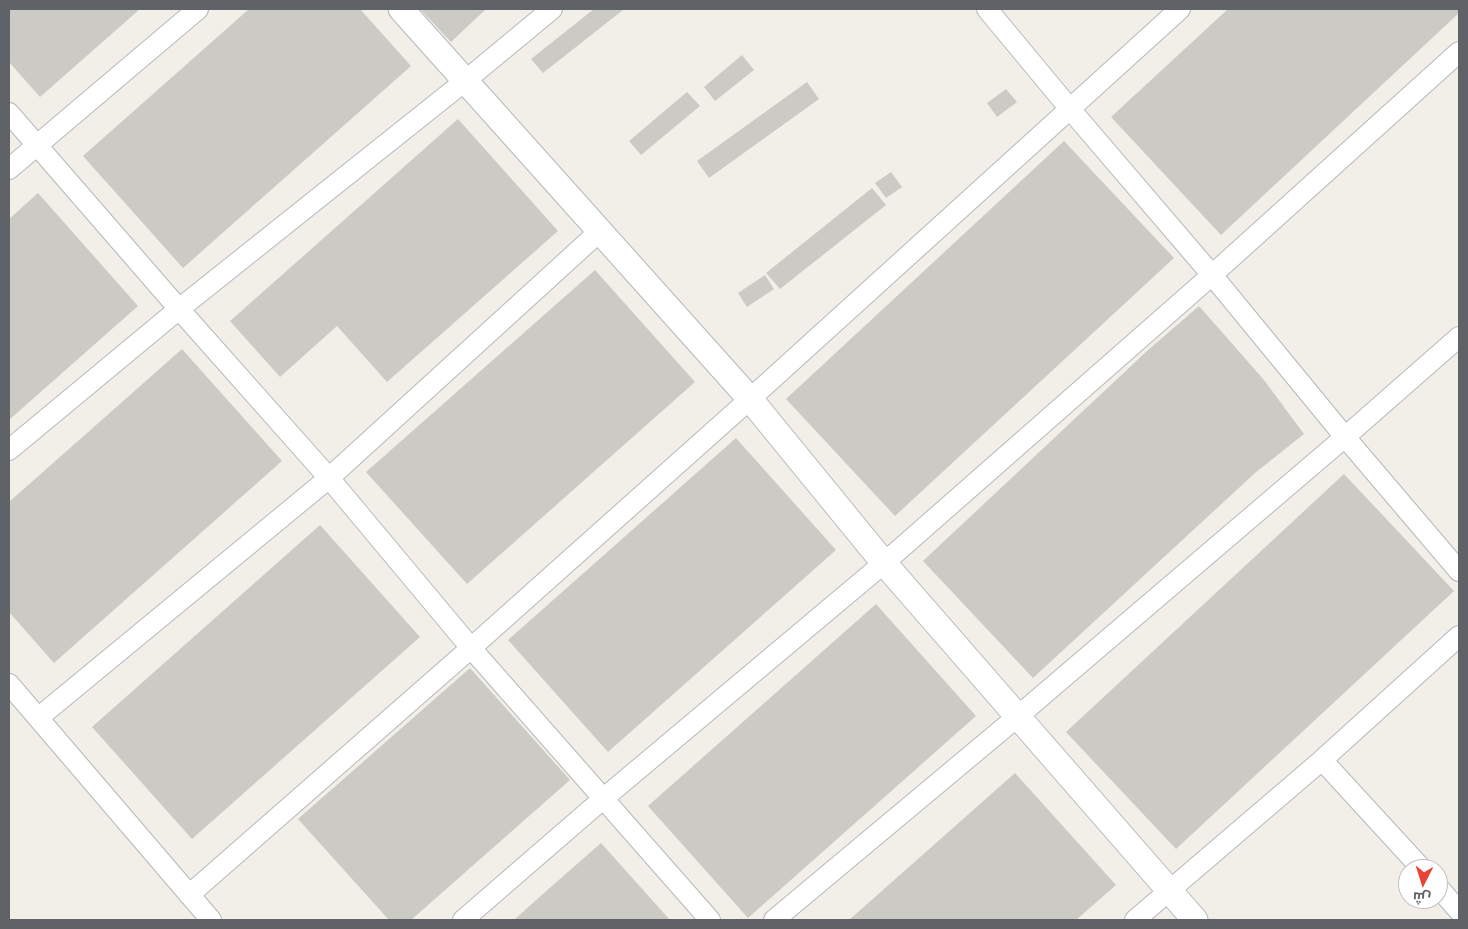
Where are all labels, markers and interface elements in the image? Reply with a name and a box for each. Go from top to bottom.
north arrow [1398,859,1448,909]
text: ش [1412,888,1432,909]

